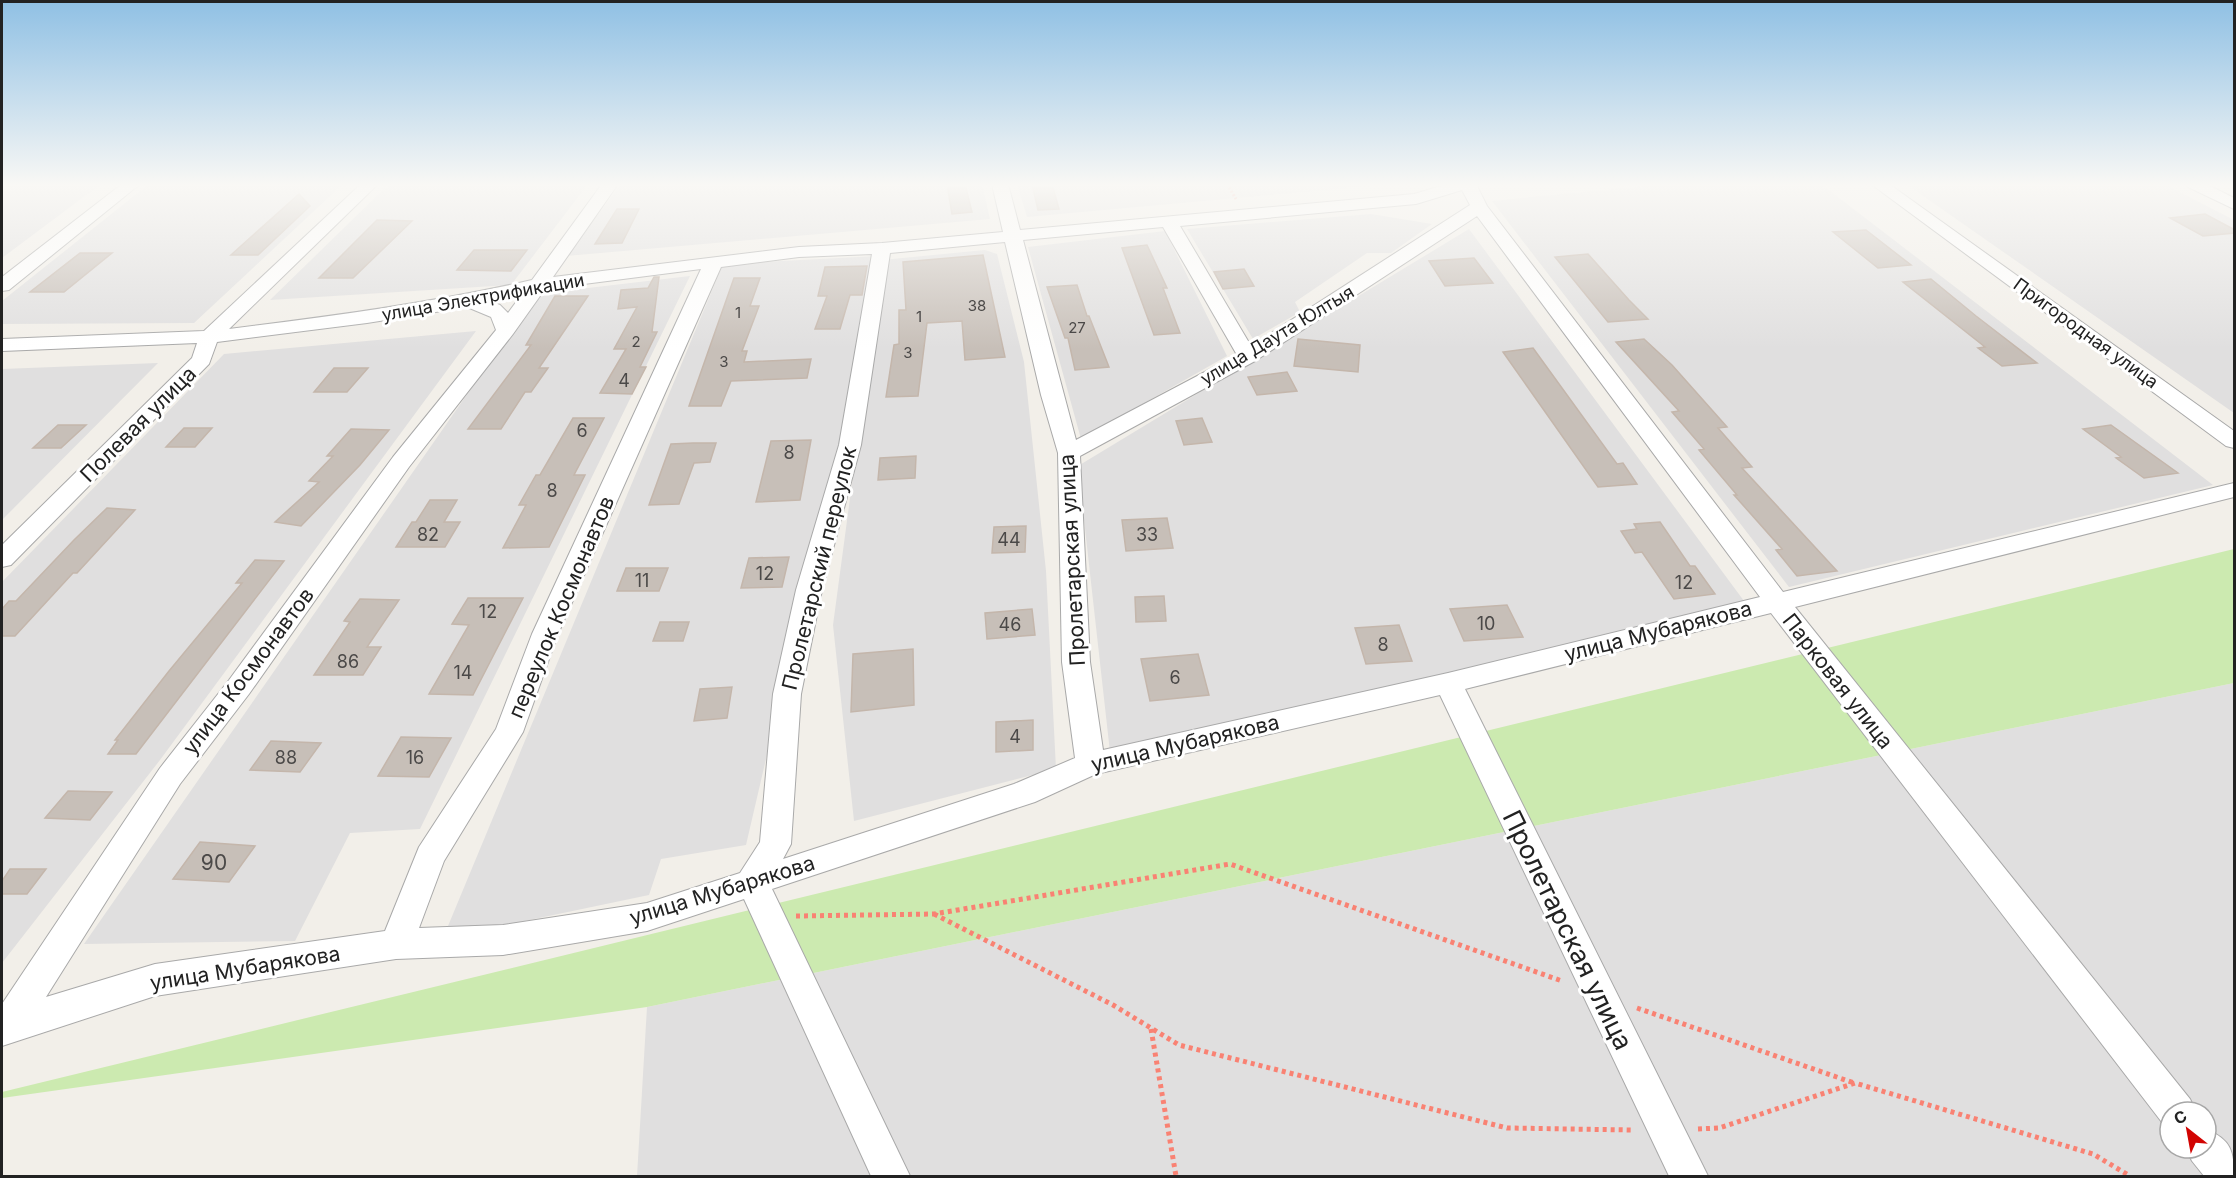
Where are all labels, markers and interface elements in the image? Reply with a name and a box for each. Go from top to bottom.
street label: улица Электрификации [380,269,586,325]
street label: Пригородная улица [2010,274,2162,392]
street label: улица Даута Юлтыя [1196,281,1358,389]
house number: 38 [968,296,986,315]
house number: 1 [735,303,741,322]
house number: 1 [916,307,922,326]
house number: 27 [1068,318,1086,337]
house number: 2 [631,332,641,351]
house number: 3 [903,343,913,362]
house number: 3 [719,352,729,371]
street label: Полевая улица [75,361,201,487]
house number: 4 [618,370,630,391]
house number: 6 [576,420,588,441]
house number: 8 [783,442,795,463]
street label: Пролетарский переулок [777,443,862,692]
street label: Пролетарская улица [1054,453,1090,667]
house number: 8 [546,480,558,501]
street label: переулок Космонавтов [503,492,619,722]
house number: 82 [417,524,439,545]
house number: 33 [1136,524,1158,545]
house number: 44 [997,529,1021,550]
house number: 12 [756,563,774,584]
house number: 11 [635,570,649,591]
house number: 12 [1675,572,1693,593]
street label: улица Космонавтов [177,583,319,759]
street label: улица Мубарякова [1562,596,1754,666]
house number: 12 [479,601,497,622]
street label: Парковая улица [1777,608,1899,754]
house number: 10 [1477,613,1495,634]
house number: 46 [999,614,1021,635]
house number: 8 [1377,634,1389,655]
house number: 86 [337,651,359,672]
house number: 14 [454,662,472,683]
house number: 6 [1169,667,1181,688]
street label: улица Мубарякова [1088,709,1282,777]
house number: 4 [1009,726,1021,747]
house number: 88 [275,747,297,768]
house number: 16 [406,747,424,768]
street label: Пролетарская улица [1496,805,1640,1055]
house number: 90 [201,850,227,875]
street label: улица Мубарякова [626,850,818,930]
street label: улица Мубарякова [148,941,342,995]
north arrow [2158,1100,2218,1160]
text: С [2170,1105,2191,1129]

